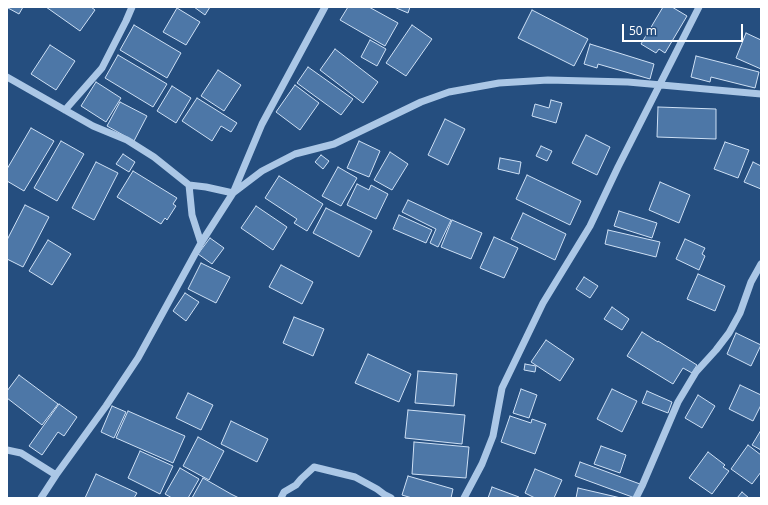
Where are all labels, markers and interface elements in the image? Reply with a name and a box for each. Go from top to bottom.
scale bar [624,16,745,42]
text: 50 m [629,22,657,39]

